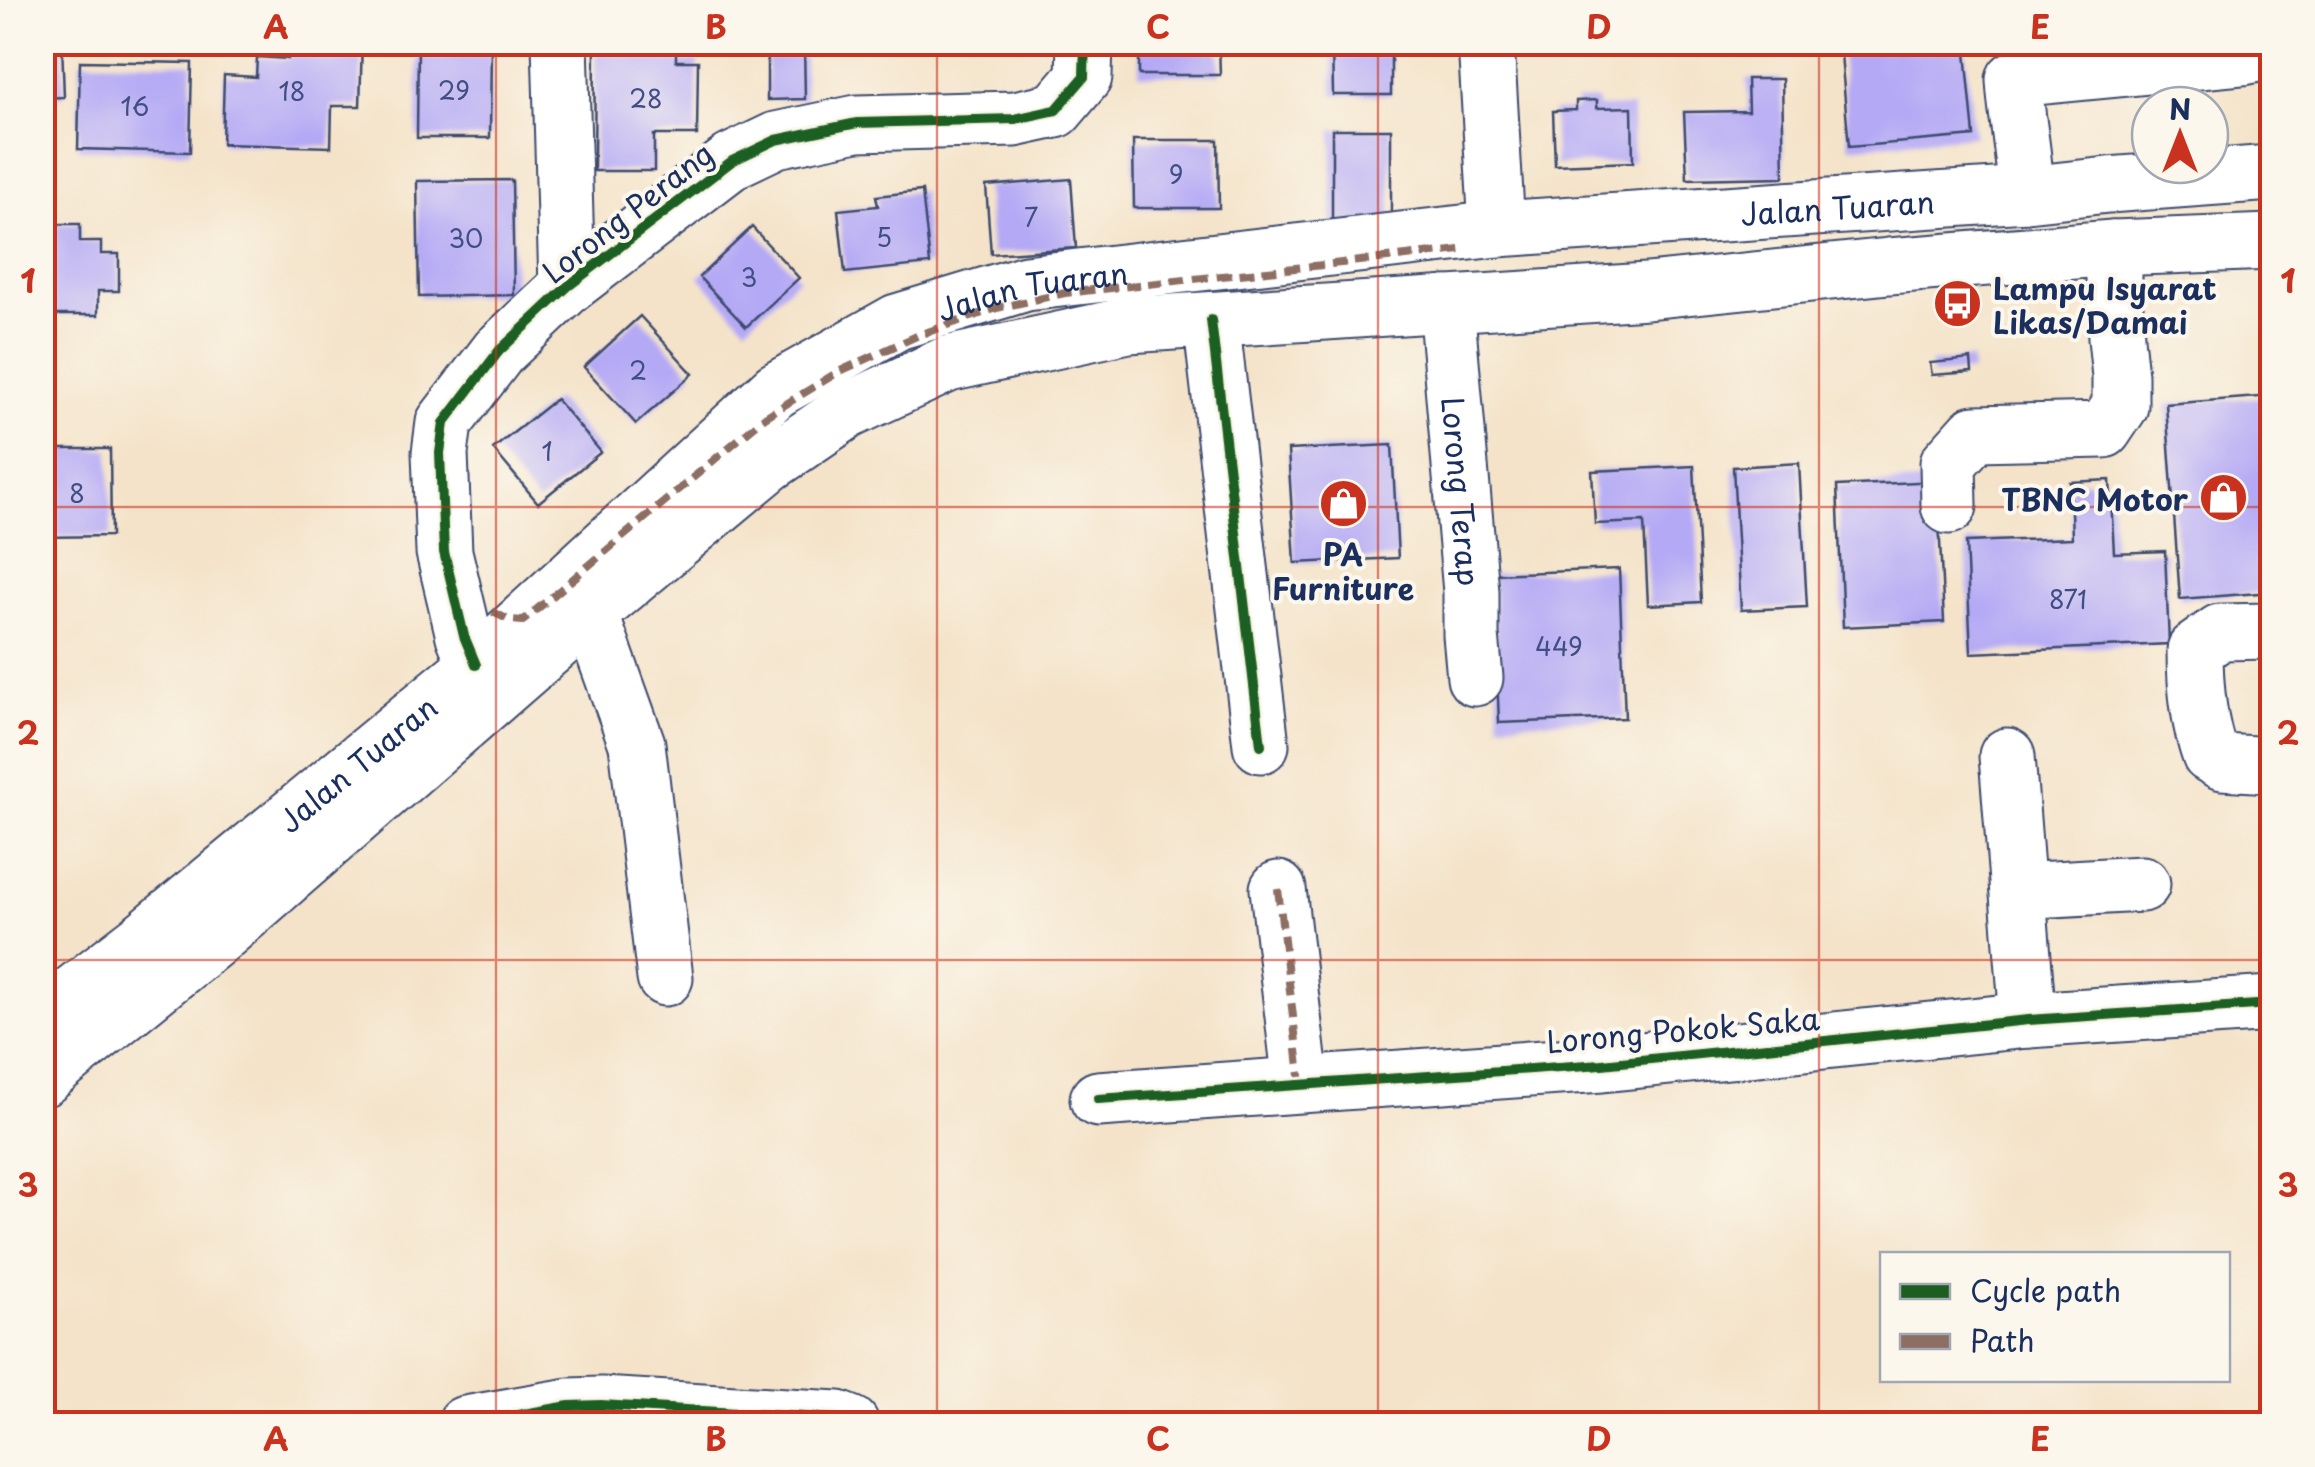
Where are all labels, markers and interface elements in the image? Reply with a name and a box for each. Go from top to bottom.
text: A [263,2,289,50]
text: B [705,2,727,50]
text: C [1146,2,1170,50]
text: D [1586,2,1612,50]
text: E [2030,2,2050,50]
house number: 29 [438,71,470,109]
house number: 18 [279,72,305,110]
house number: 28 [629,79,663,117]
north arrow [2130,85,2230,185]
house number: 16 [121,87,149,125]
text: N [2169,87,2191,130]
street label: Lorong Perang [532,131,722,293]
house number: 9 [1169,155,1183,193]
street label: Jalan Tuaran [1739,178,1937,235]
house number: 7 [1024,198,1038,236]
house number: 5 [876,218,892,256]
house number: 30 [449,219,483,257]
street label: Jalan Tuaran [932,249,1131,331]
text: 1 [20,256,36,304]
text: 1 [2280,256,2296,304]
house number: 3 [741,258,757,296]
place label: Lampu Isyarat Likas/Damai [1993,265,2217,344]
bus stop icon: Lampu Isyarat Likas/Damai [1932,278,1984,330]
house number: 2 [629,351,647,389]
street label: Lorong Terap [1432,395,1493,588]
house number: 1 [541,432,553,470]
shop icon: TBNC Motor [2197,472,2249,524]
house number: 8 [69,474,85,512]
place label: TBNC Motor [2001,476,2189,521]
shop icon: PA Furniture [1317,478,1369,530]
place label: PA Furniture [1272,531,1414,610]
house number: 871 [2049,580,2087,618]
house number: 449 [1535,627,1583,665]
street label: Jalan Tuaran [268,683,447,842]
text: 2 [17,708,39,756]
text: 2 [2277,708,2299,756]
street label: Lorong Pokok Saka [1545,995,1822,1063]
text: 3 [18,1160,38,1208]
text: 3 [2278,1160,2298,1208]
legend [1880,1252,2230,1382]
text: Cycle path [1970,1267,2121,1312]
text: Path [1970,1317,2035,1362]
text: A [263,1414,289,1462]
text: B [705,1414,727,1462]
text: C [1146,1414,1170,1462]
text: D [1586,1414,1612,1462]
text: E [2030,1414,2050,1462]

